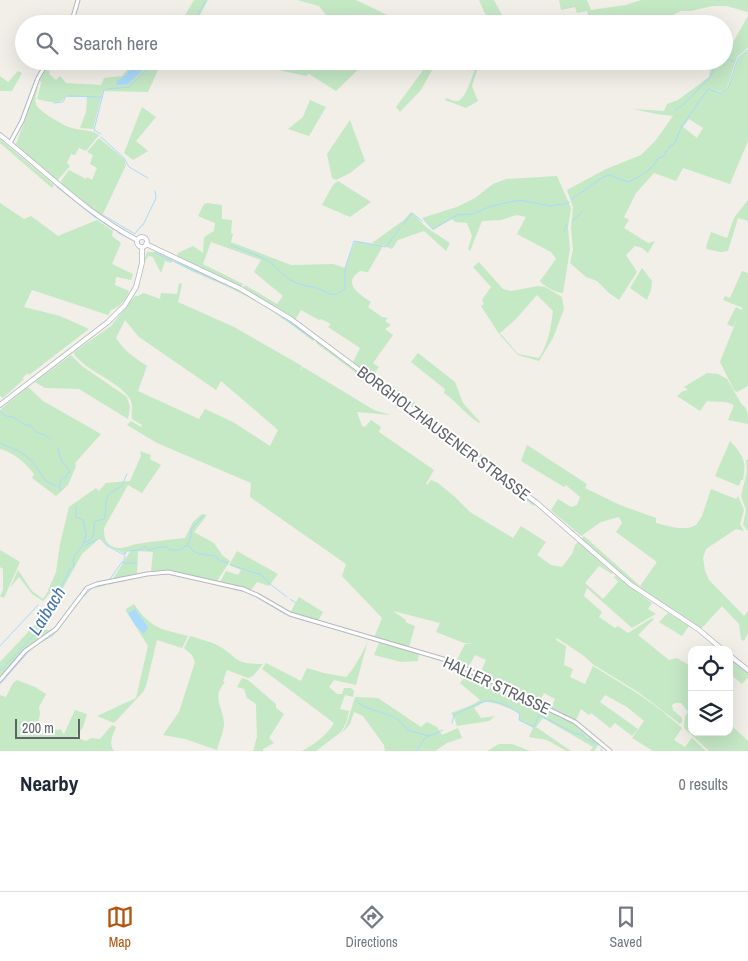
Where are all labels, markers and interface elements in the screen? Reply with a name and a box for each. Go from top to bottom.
search box [15,15,733,70]
icon: search [33,29,61,57]
text: Search here [73,30,158,56]
street label: BORGHOLZHAUSENER STRASSE [353,361,535,505]
water label: Laibach [22,582,71,640]
map controls [688,646,733,736]
button: locate [688,646,733,691]
street label: HALLER STRASSE [440,651,554,719]
button: layers [688,691,733,736]
scale bar [15,716,80,739]
text: 200 m [22,719,54,737]
text: Nearby [20,769,78,798]
text: 0 results [678,773,728,795]
tab: Map [106,903,134,951]
tab: Directions [346,903,398,951]
tab: Saved [610,903,642,951]

